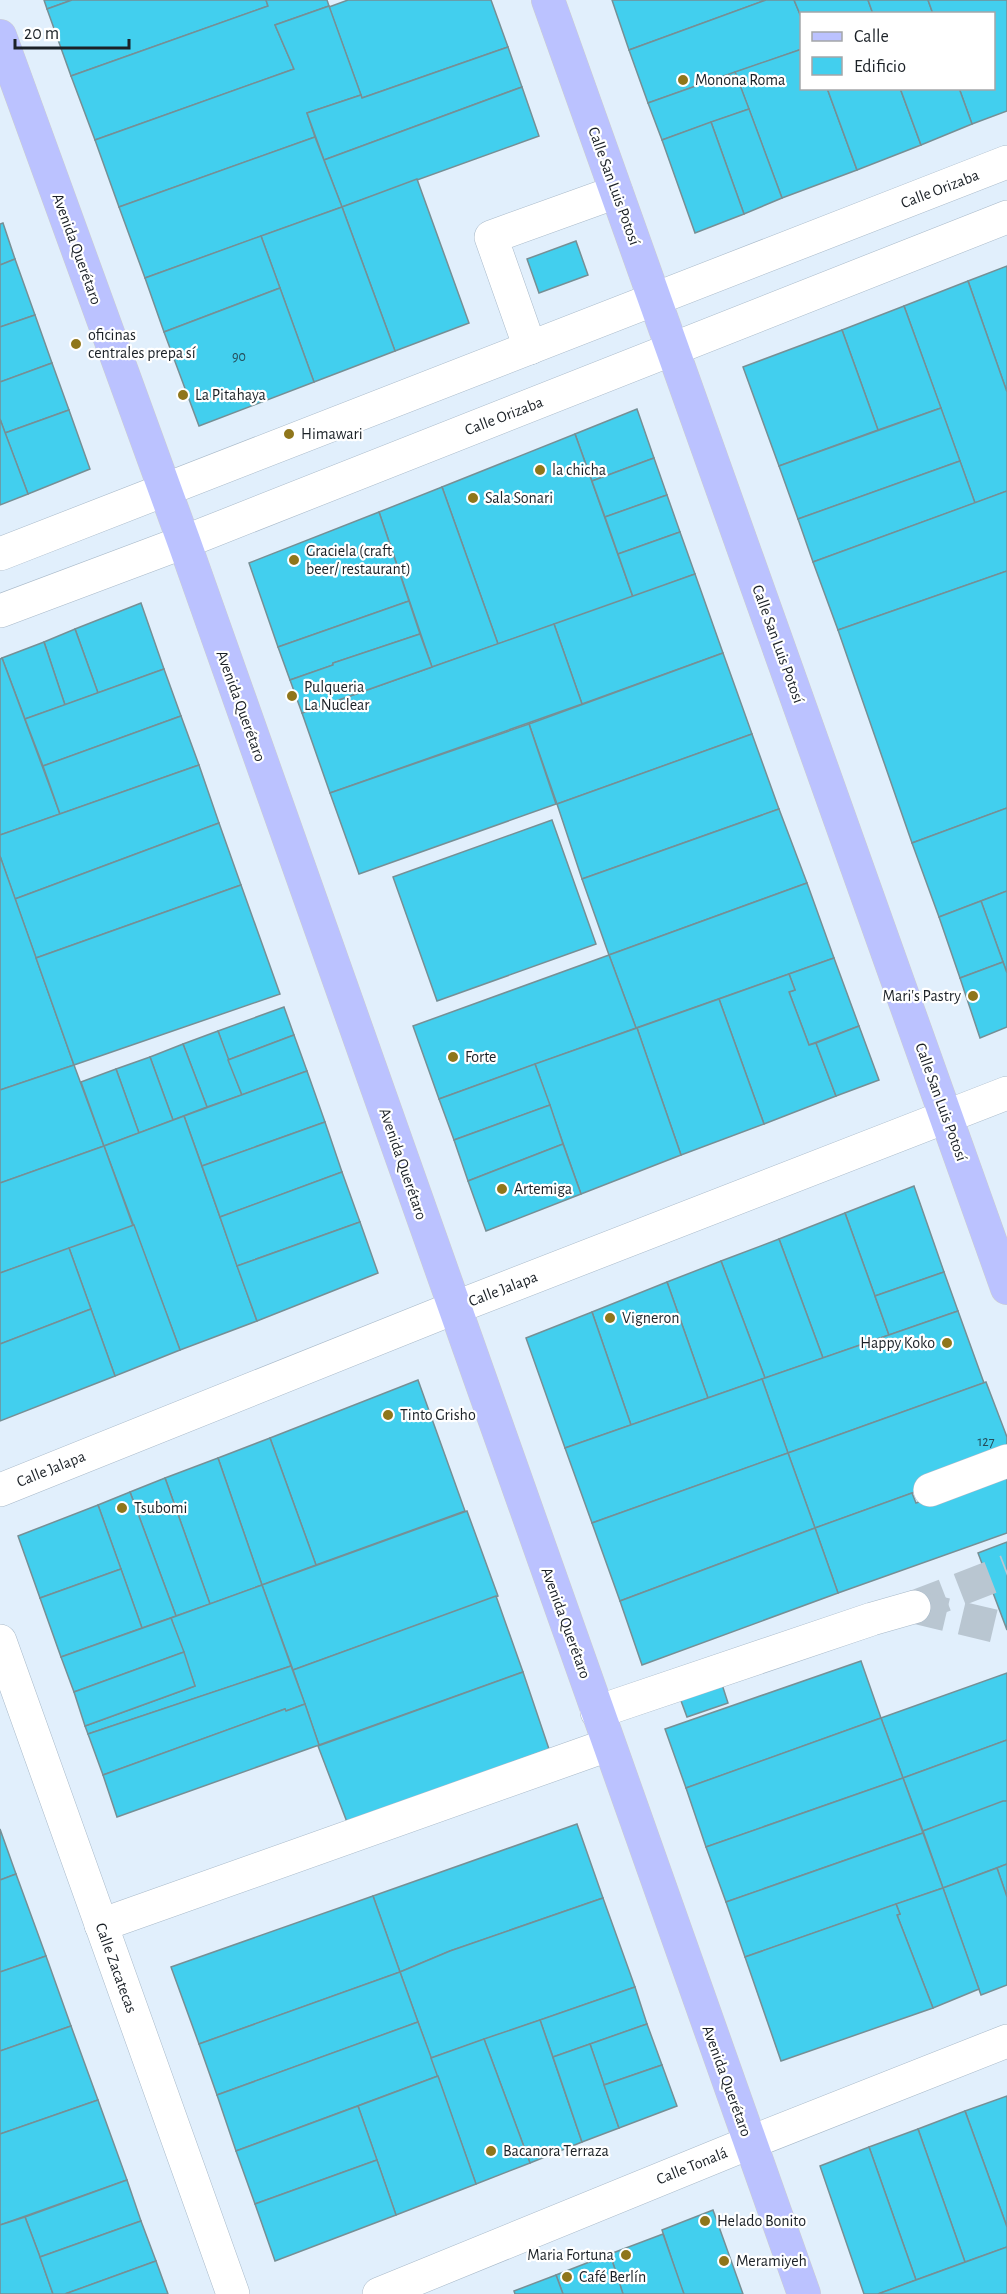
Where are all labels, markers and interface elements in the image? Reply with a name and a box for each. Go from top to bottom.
scale bar [15,12,129,50]
legend [800,12,995,90]
text: 20 m [24,25,59,43]
text: Calle [854,28,889,46]
text: Edificio [854,58,906,76]
place label: Monona Roma [695,72,785,88]
marker: Monona Roma [676,73,690,87]
street label: Calle San Luis Potosí [585,125,643,247]
street label: Calle Orizaba [899,167,981,211]
street label: Avenida Querétaro [49,191,105,307]
place label: oficinas centrales prepa sí [88,327,196,361]
marker: oficinas centrales prepa sí [69,337,83,351]
house number: 90 [232,350,246,364]
place label: La Pitahaya [195,387,266,404]
marker: La Pitahaya [176,388,190,402]
street label: Calle Orizaba [463,394,545,438]
place label: Himawari [301,426,363,442]
marker: Himawari [282,427,296,441]
place label: la chicha [552,462,606,478]
marker: la chicha [533,463,547,477]
place label: Sala Sonari [485,490,553,506]
marker: Sala Sonari [466,491,480,505]
place label: Graciela (craft beer/ restaurant) [306,543,411,577]
marker: Graciela (craft beer/ restaurant) [287,553,301,567]
street label: Calle San Luis Potosí [749,583,807,705]
street label: Avenida Querétaro [213,648,269,764]
place label: Pulqueria La Nuclear [304,679,370,713]
marker: Pulqueria La Nuclear [285,689,299,703]
place label: Mari's Pastry [883,988,961,1005]
marker: Mari's Pastry [966,989,980,1003]
street label: Calle San Luis Potosí [912,1041,970,1163]
place label: Forte [465,1049,497,1065]
marker: Forte [446,1050,460,1064]
street label: Avenida Querétaro [375,1106,430,1222]
place label: Artemiga [514,1181,572,1197]
marker: Artemiga [495,1182,509,1196]
street label: Calle Jalapa [466,1269,540,1309]
place label: Vigneron [622,1310,679,1326]
marker: Vigneron [603,1311,617,1325]
place label: Happy Koko [860,1335,935,1352]
marker: Happy Koko [940,1336,954,1350]
place label: Tinto Grisho [400,1407,476,1423]
marker: Tinto Grisho [381,1408,395,1422]
house number: 127 [977,1435,995,1449]
street label: Calle Jalapa [14,1448,88,1490]
place label: Tsubomi [134,1500,187,1516]
marker: Tsubomi [115,1501,129,1515]
street label: Avenida Querétaro [538,1565,594,1681]
street label: Calle Zacatecas [92,1921,140,2015]
street label: Avenida Querétaro [699,2023,755,2139]
place label: Bacanora Terraza [503,2143,609,2159]
marker: Bacanora Terraza [484,2144,498,2158]
street label: Calle Tonalá [654,2145,730,2187]
place label: Helado Bonito [717,2213,806,2229]
marker: Helado Bonito [698,2214,712,2228]
place label: Maria Fortuna [527,2247,614,2263]
marker: Maria Fortuna [619,2248,633,2262]
place label: Meramiyeh [736,2253,807,2270]
marker: Meramiyeh [717,2254,731,2268]
place label: Café Berlín [579,2269,646,2285]
marker: Café Berlín [560,2270,574,2284]

